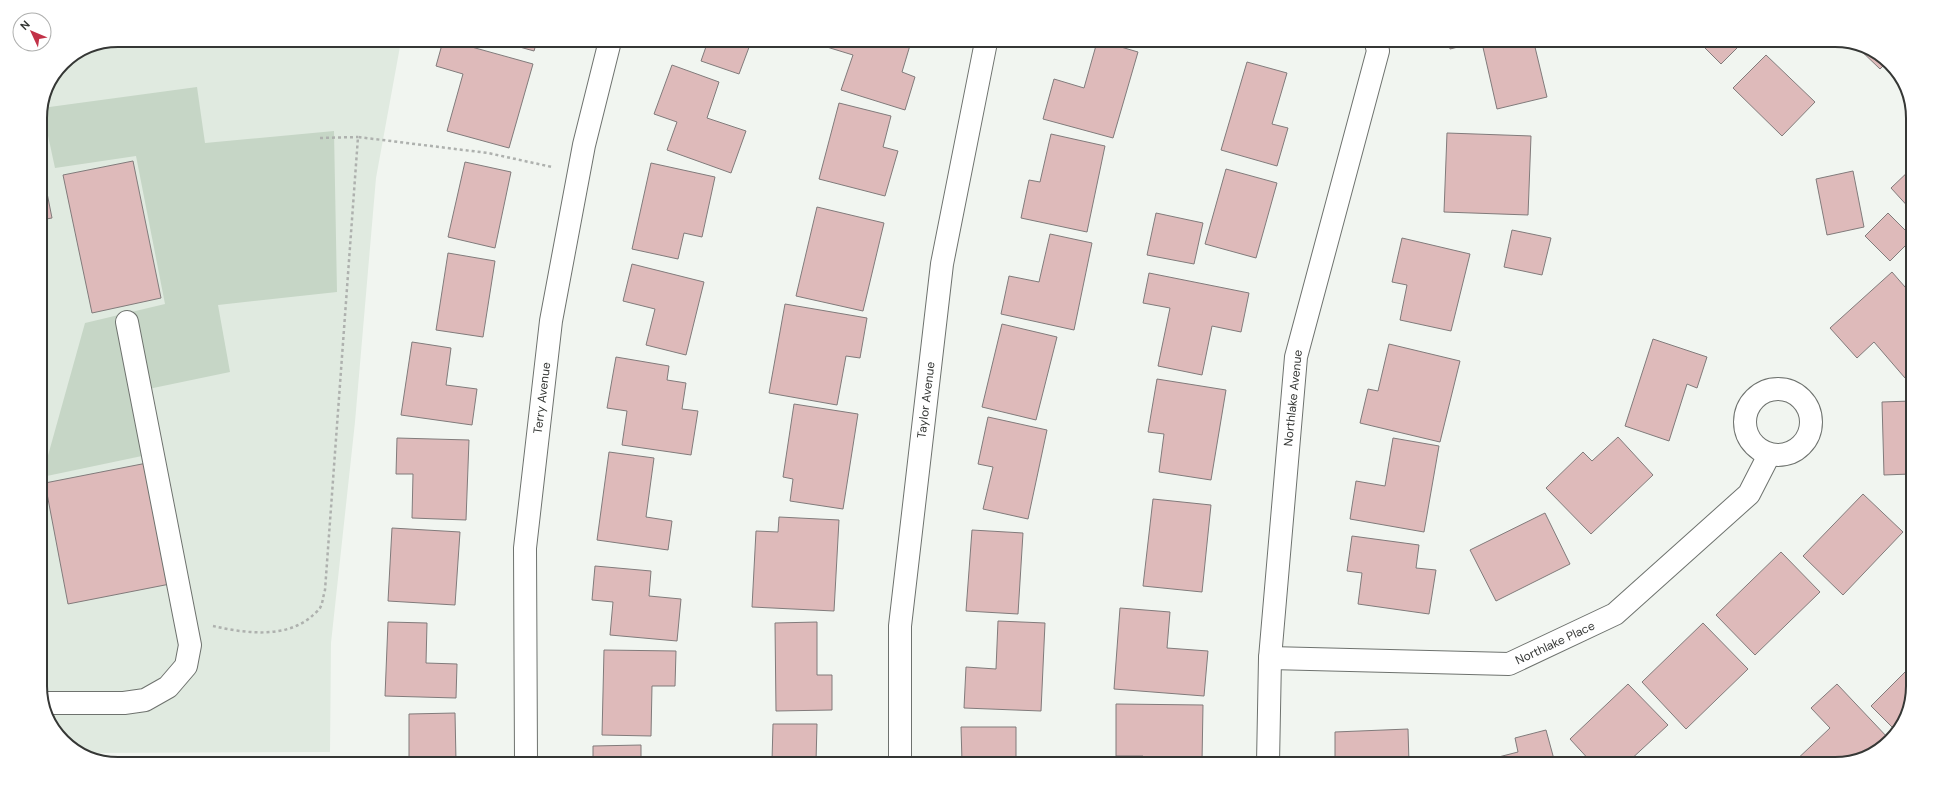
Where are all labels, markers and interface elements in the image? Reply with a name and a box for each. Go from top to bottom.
north arrow [12,12,52,52]
text: N [17,17,33,33]
street label: Northlake Avenue [1280,349,1306,447]
street label: Terry Avenue [530,361,554,435]
street label: Taylor Avenue [913,361,939,439]
street label: Northlake Place [1513,617,1598,668]

